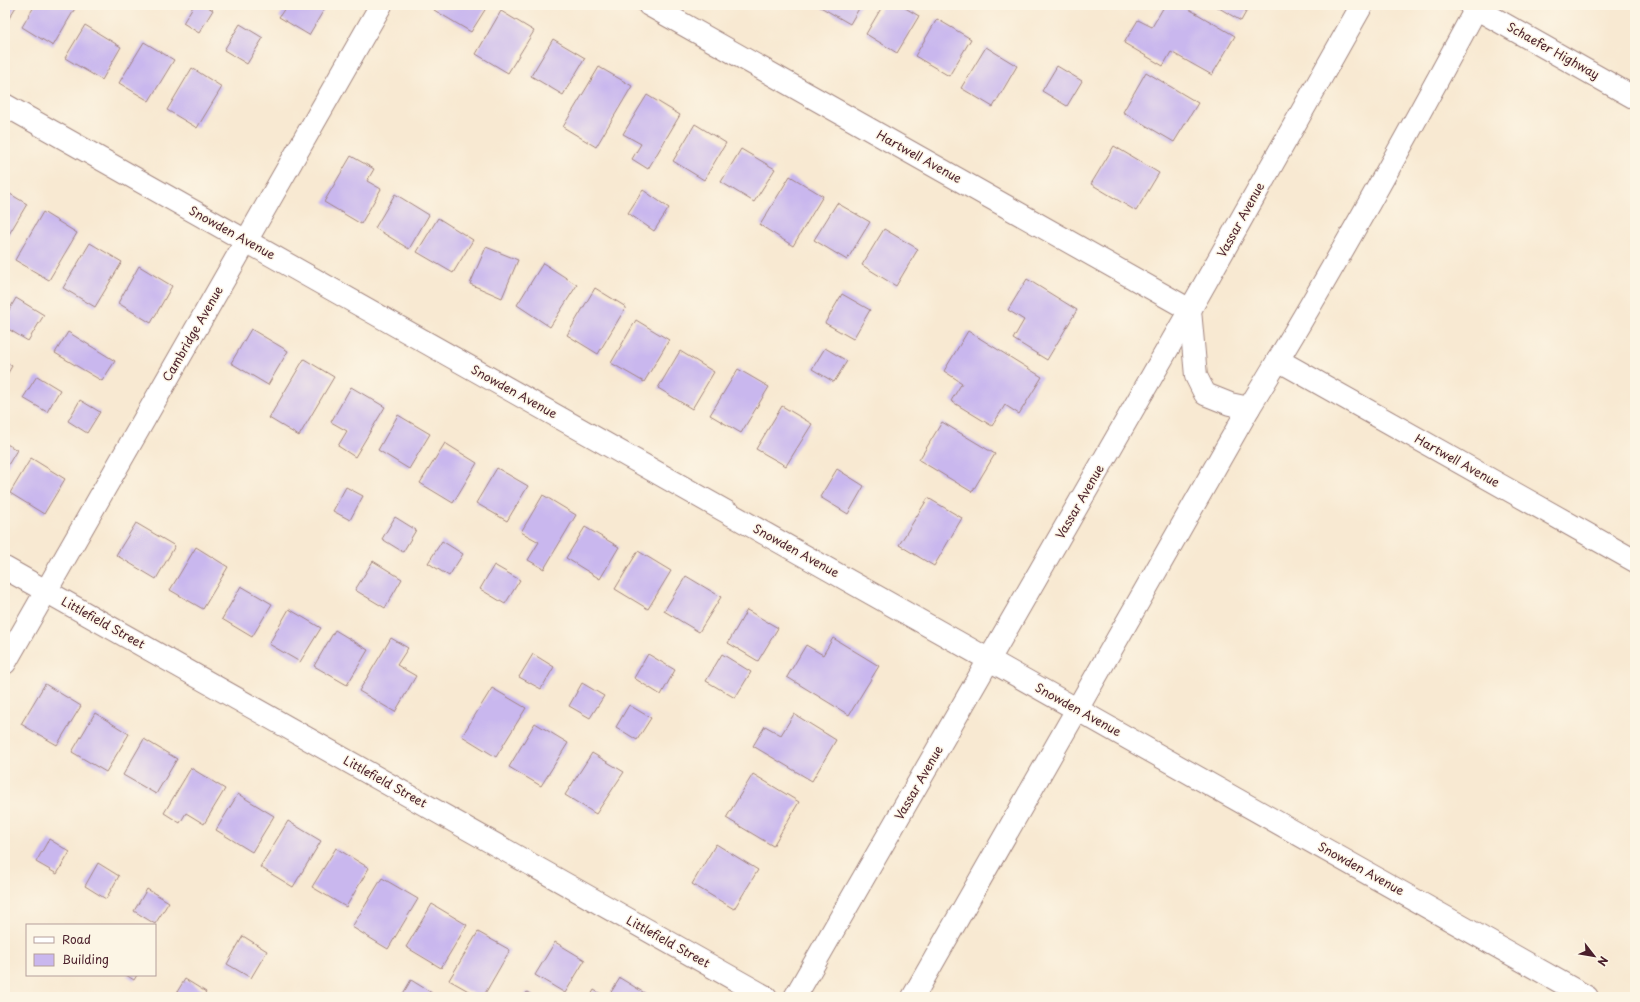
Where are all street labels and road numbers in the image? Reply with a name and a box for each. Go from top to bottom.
street label: Schaefer Highway [1504,17,1603,83]
street label: Hartwell Avenue [874,125,966,187]
street label: Vassar Avenue [1212,178,1268,260]
street label: Snowden Avenue [186,201,279,263]
street label: Cambridge Avenue [157,282,227,385]
street label: Snowden Avenue [468,360,561,422]
street label: Hartwell Avenue [1412,429,1504,491]
street label: Vassar Avenue [1051,461,1108,542]
street label: Snowden Avenue [750,519,843,581]
street label: Littlefield Street [58,592,149,653]
street label: Snowden Avenue [1032,678,1125,740]
street label: Vassar Avenue [890,742,947,823]
street label: Littlefield Street [340,751,431,812]
street label: Snowden Avenue [1315,837,1408,899]
street label: Littlefield Street [623,911,714,972]

